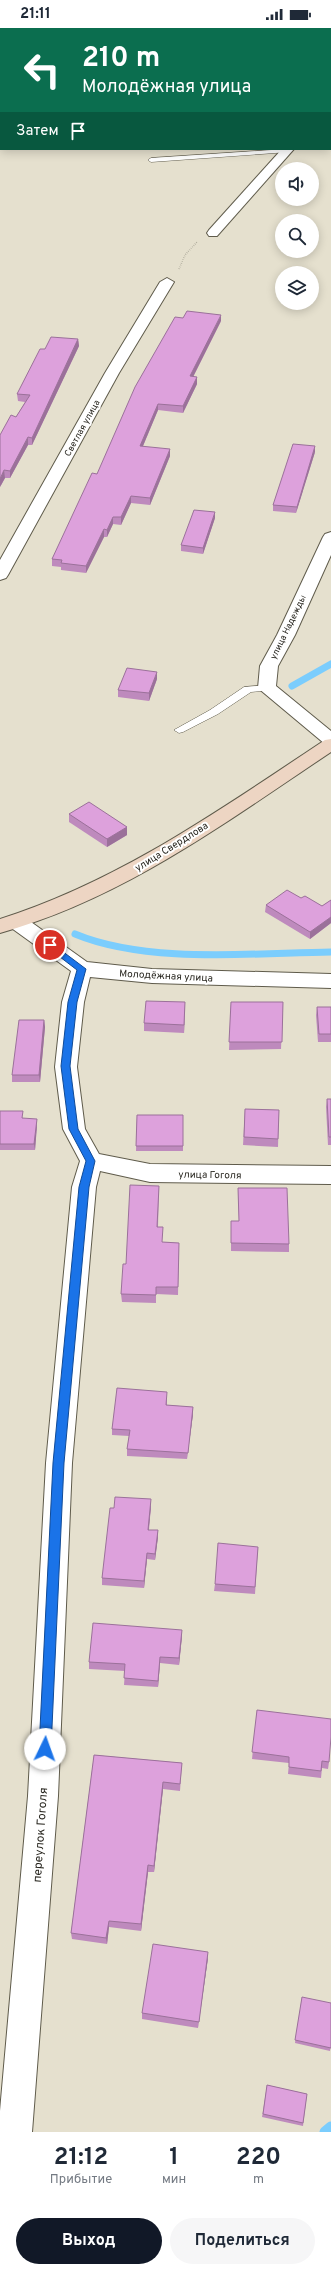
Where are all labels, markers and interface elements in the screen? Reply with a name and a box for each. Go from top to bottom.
text: 21:11 [20,5,51,24]
text: 210 m [82,41,160,77]
icon: left [16,44,68,96]
text: Молодёжная улица [82,76,251,99]
icon: arrive [67,120,89,142]
text: Затем [16,122,59,141]
map controls [275,162,319,310]
button: sound [275,162,319,206]
button: search [275,214,319,258]
button: layers [275,266,319,310]
street label: Светлая улица [62,398,103,459]
street label: улица Надежды [268,593,309,661]
street label: улица Свердлова [133,820,211,875]
pin [33,928,67,962]
icon: arrive [39,934,61,956]
street label: Молодёжная улица [119,968,213,985]
street label: улица Гоголя [178,1168,242,1183]
position arrow [24,1728,66,1770]
street label: переулок Гоголя [30,1787,52,1883]
text: 21:12 [54,2143,108,2173]
text: 1 [169,2143,179,2173]
text: 220 [236,2143,281,2173]
text: Прибытие [50,2172,112,2188]
text: мин [162,2172,186,2188]
text: m [253,2172,264,2188]
button: Выход [16,2218,162,2264]
button: Поделиться [170,2218,315,2264]

